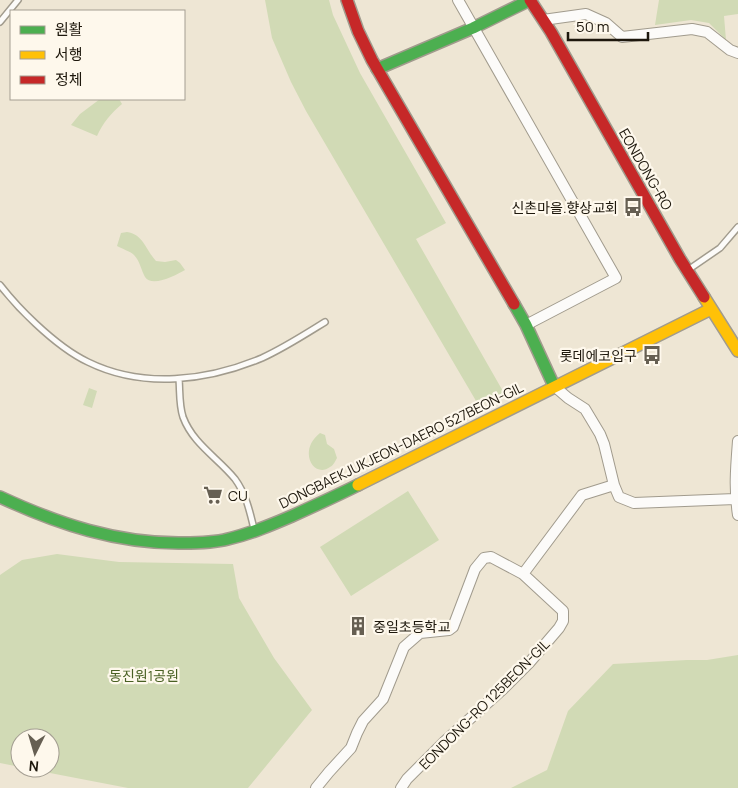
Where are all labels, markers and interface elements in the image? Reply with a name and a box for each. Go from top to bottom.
legend [10,10,185,100]
scale bar [568,10,648,42]
text: 50 m [576,16,610,37]
text: 원활 [55,19,83,40]
text: 서행 [55,44,83,65]
text: 정체 [55,69,83,90]
street label: EONDONG-RO [615,125,677,213]
bus stop icon: 신촌마을.향상교회 [622,196,644,218]
place label: 신촌마을.향상교회 [511,198,618,217]
bus stop icon: 롯데에코입구 [641,344,663,366]
place label: 롯데에코입구 [560,346,637,365]
street label: DONGBAEKJUKJEON-DAERO 527BEON-GIL [276,377,526,513]
supermarket icon: CU [202,484,224,506]
place label: CU [228,486,248,505]
building icon: 중일초등학교 [347,615,369,637]
place label: 중일초등학교 [373,617,450,636]
street label: EONDONG-RO 125BEON-GIL [415,635,553,773]
park label: 동진원1공원 [109,666,179,685]
north arrow [10,728,60,778]
text: N [28,757,40,776]

